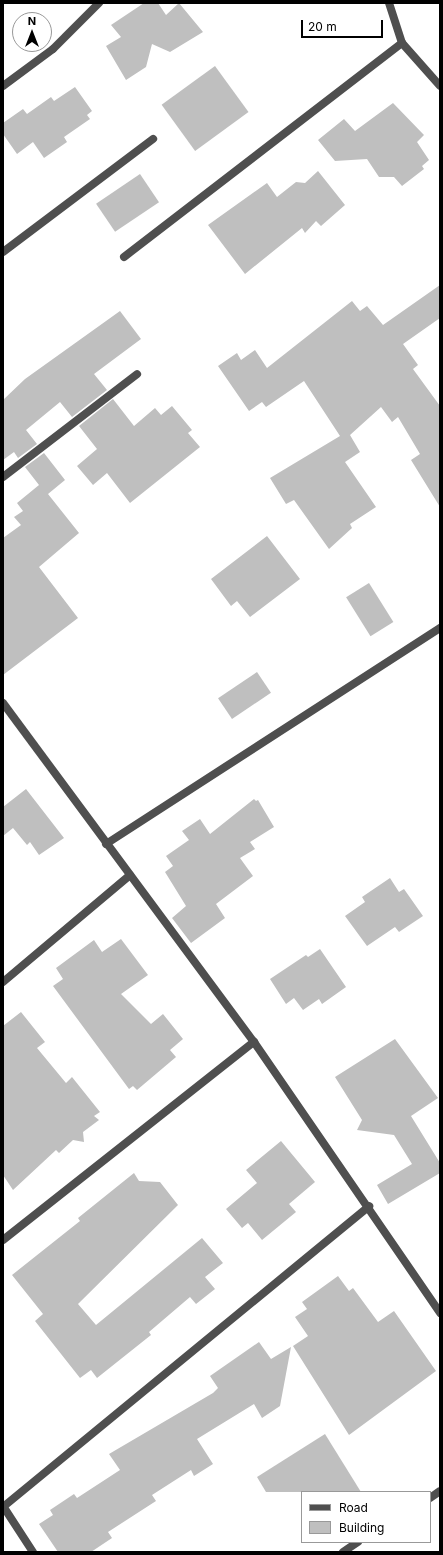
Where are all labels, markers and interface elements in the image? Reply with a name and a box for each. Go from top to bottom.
north arrow [12,12,52,52]
scale bar [303,12,385,38]
text: N [28,14,36,28]
text: 20 m [308,19,337,34]
legend [301,1491,431,1543]
text: Road [339,1500,368,1515]
text: Building [339,1520,384,1535]

